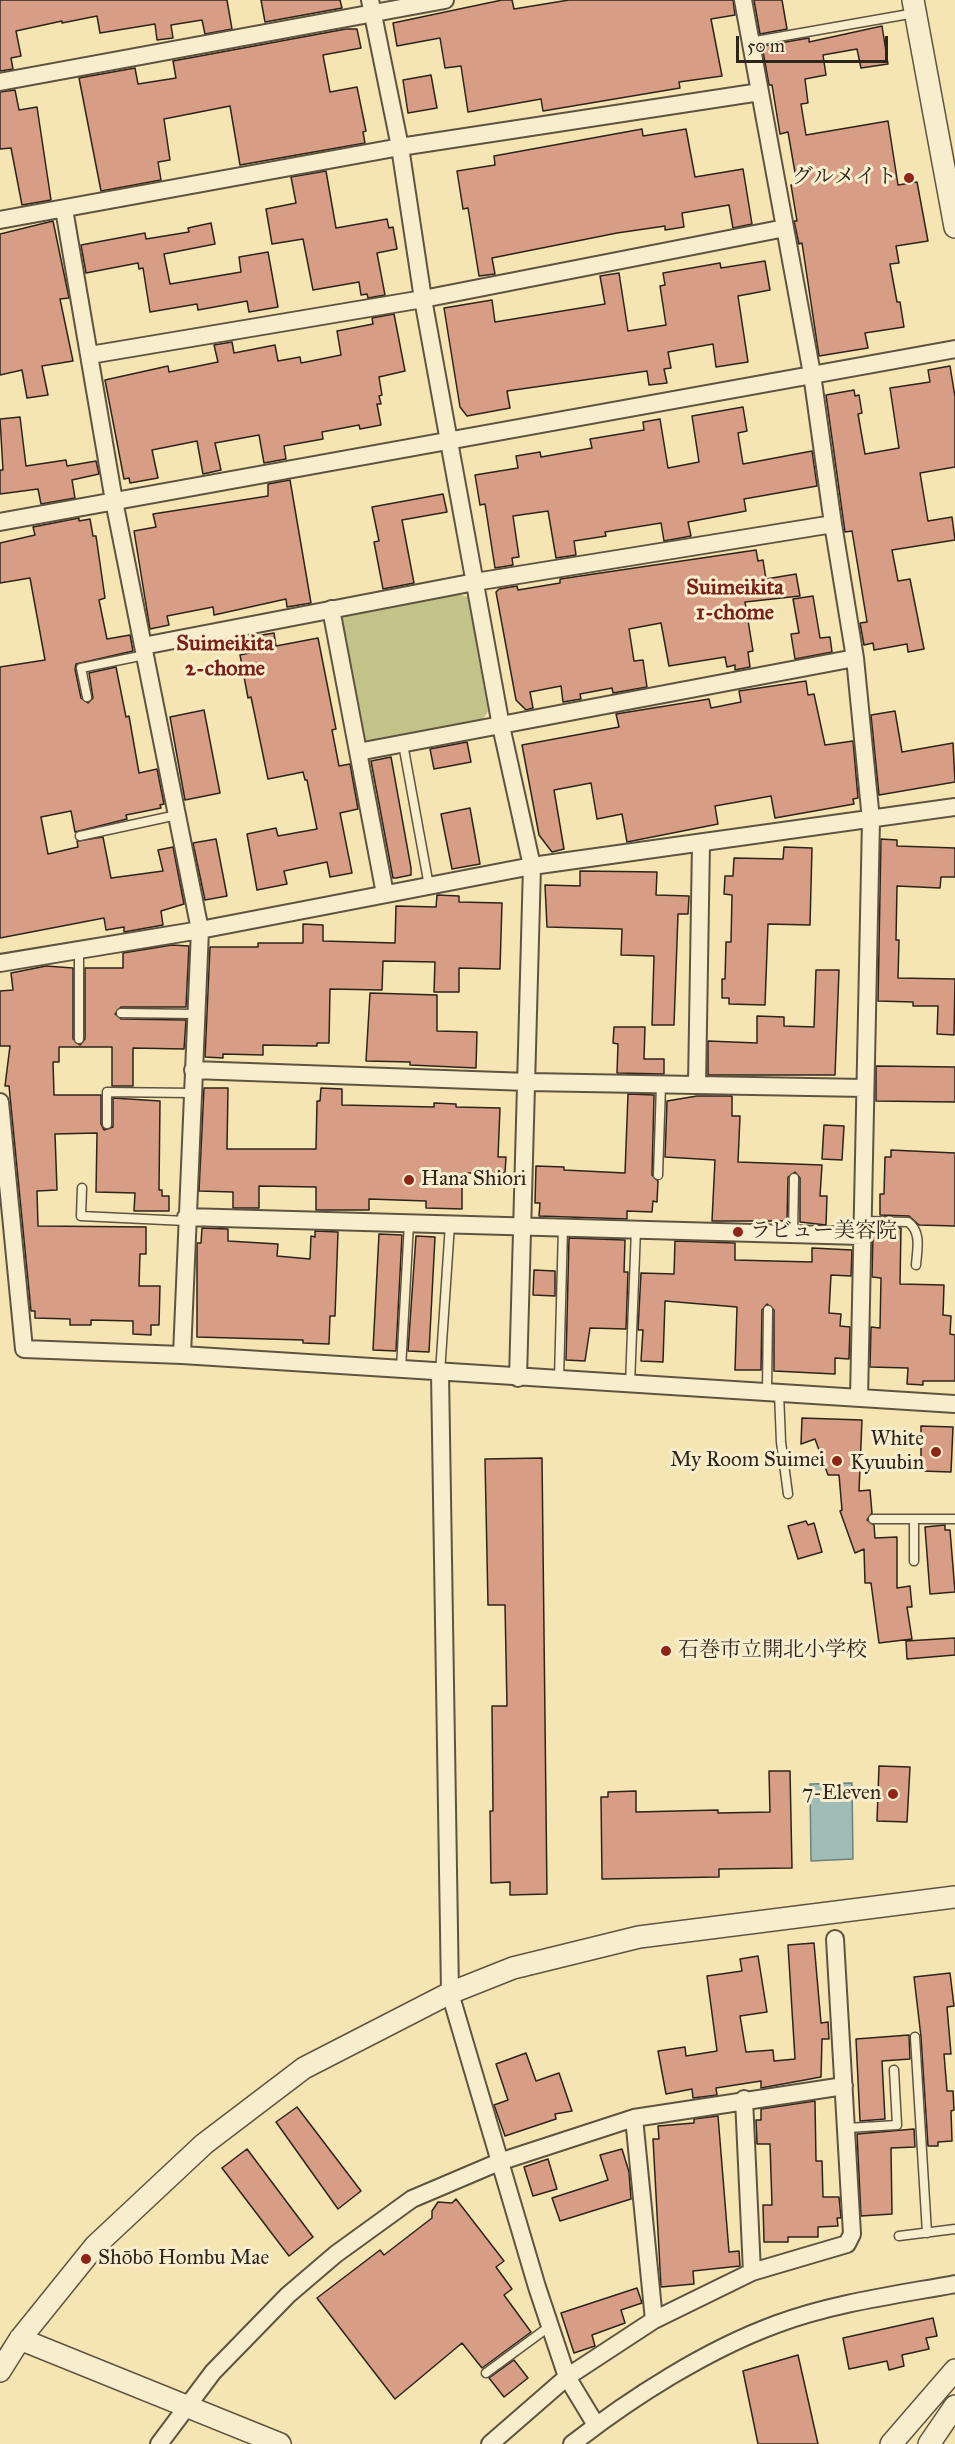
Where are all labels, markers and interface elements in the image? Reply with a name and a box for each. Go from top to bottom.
scale bar [739,24,890,62]
text: 50 m [747,35,785,57]
place label: グルメイト [792,165,897,191]
marker: グルメイト [902,171,916,185]
district label: Suimeikita 1-chome [686,576,784,628]
district label: Suimeikita 2-chome [176,632,274,684]
place label: Hana Shiori [421,1167,527,1193]
marker: Hana Shiori [402,1173,416,1187]
place label: ラビュー美容院 [750,1219,897,1245]
marker: ラビュー美容院 [731,1225,745,1239]
place label: White Kyuubin [850,1427,924,1477]
marker: White Kyuubin [929,1445,943,1459]
place label: My Room Suimei [670,1448,825,1474]
marker: My Room Suimei [830,1454,844,1468]
place label: 石巻市立開北小学校 [678,1638,867,1664]
marker: 石巻市立開北小学校 [659,1644,673,1658]
place label: 7-Eleven [802,1781,881,1807]
marker: 7-Eleven [886,1787,900,1801]
place label: Shōbō Hombu Mae [98,2246,269,2272]
marker: Shōbō Hombu Mae [79,2252,93,2266]

